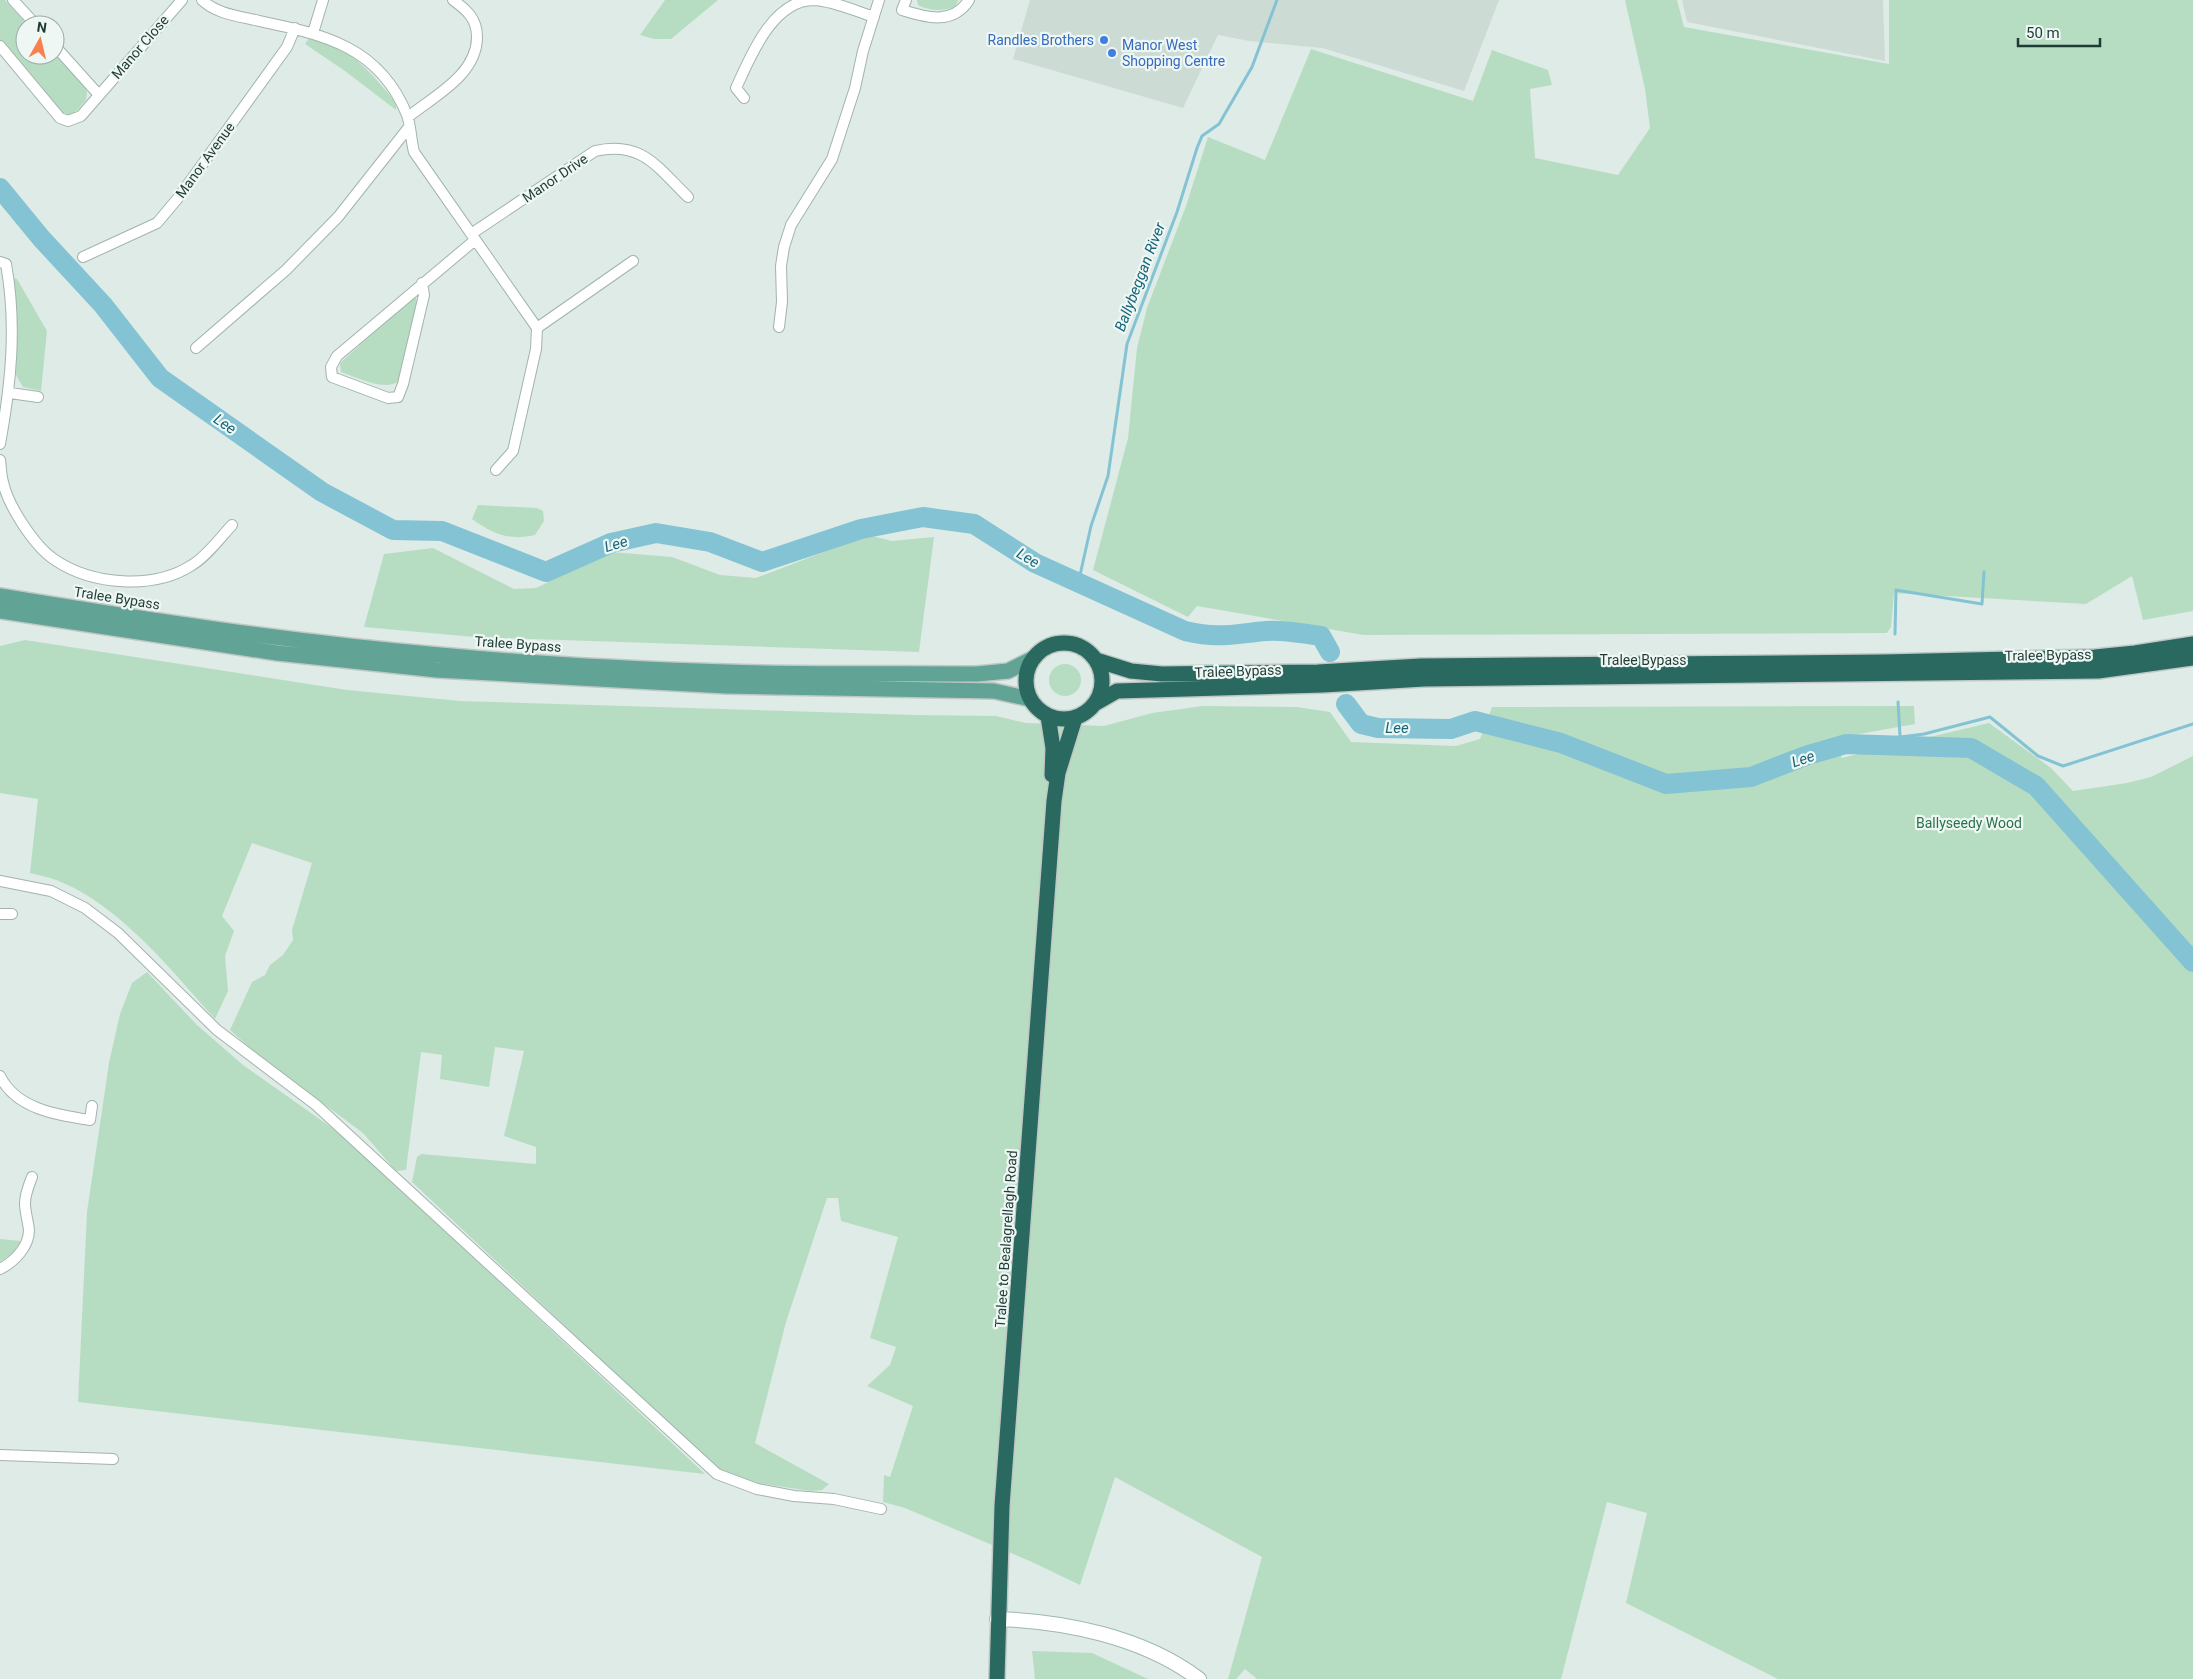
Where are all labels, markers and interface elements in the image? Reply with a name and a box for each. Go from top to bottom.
street label: Manor Close [108,12,172,82]
north arrow [15,15,65,65]
scale bar [2018,15,2100,47]
text: N [36,19,48,36]
text: 50 m [2026,24,2060,42]
place label: Randles Brothers [988,32,1094,48]
marker: Randles Brothers [1098,34,1110,46]
place label: Manor West Shopping Centre [1122,37,1225,69]
marker: Manor West Shopping Centre [1106,47,1118,59]
street label: Manor Avenue [172,119,238,201]
street label: Manor Drive [519,150,591,206]
water label: Ballybeggan River [1111,219,1169,334]
water label: Lee [210,410,240,438]
water label: Lee [602,532,630,556]
water label: Lee [1013,544,1043,572]
street label: Tralee Bypass [73,583,161,613]
street label: Tralee Bypass [474,633,562,655]
street label: Tralee Bypass [2004,646,2092,664]
street label: Tralee Bypass [1600,652,1686,668]
street label: Tralee Bypass [1194,661,1282,681]
water label: Lee [1385,719,1409,737]
water label: Lee [1789,747,1817,771]
park label: Ballyseedy Wood [1916,815,2022,831]
street label: Tralee to Bealagrellagh Road [992,1150,1020,1328]

